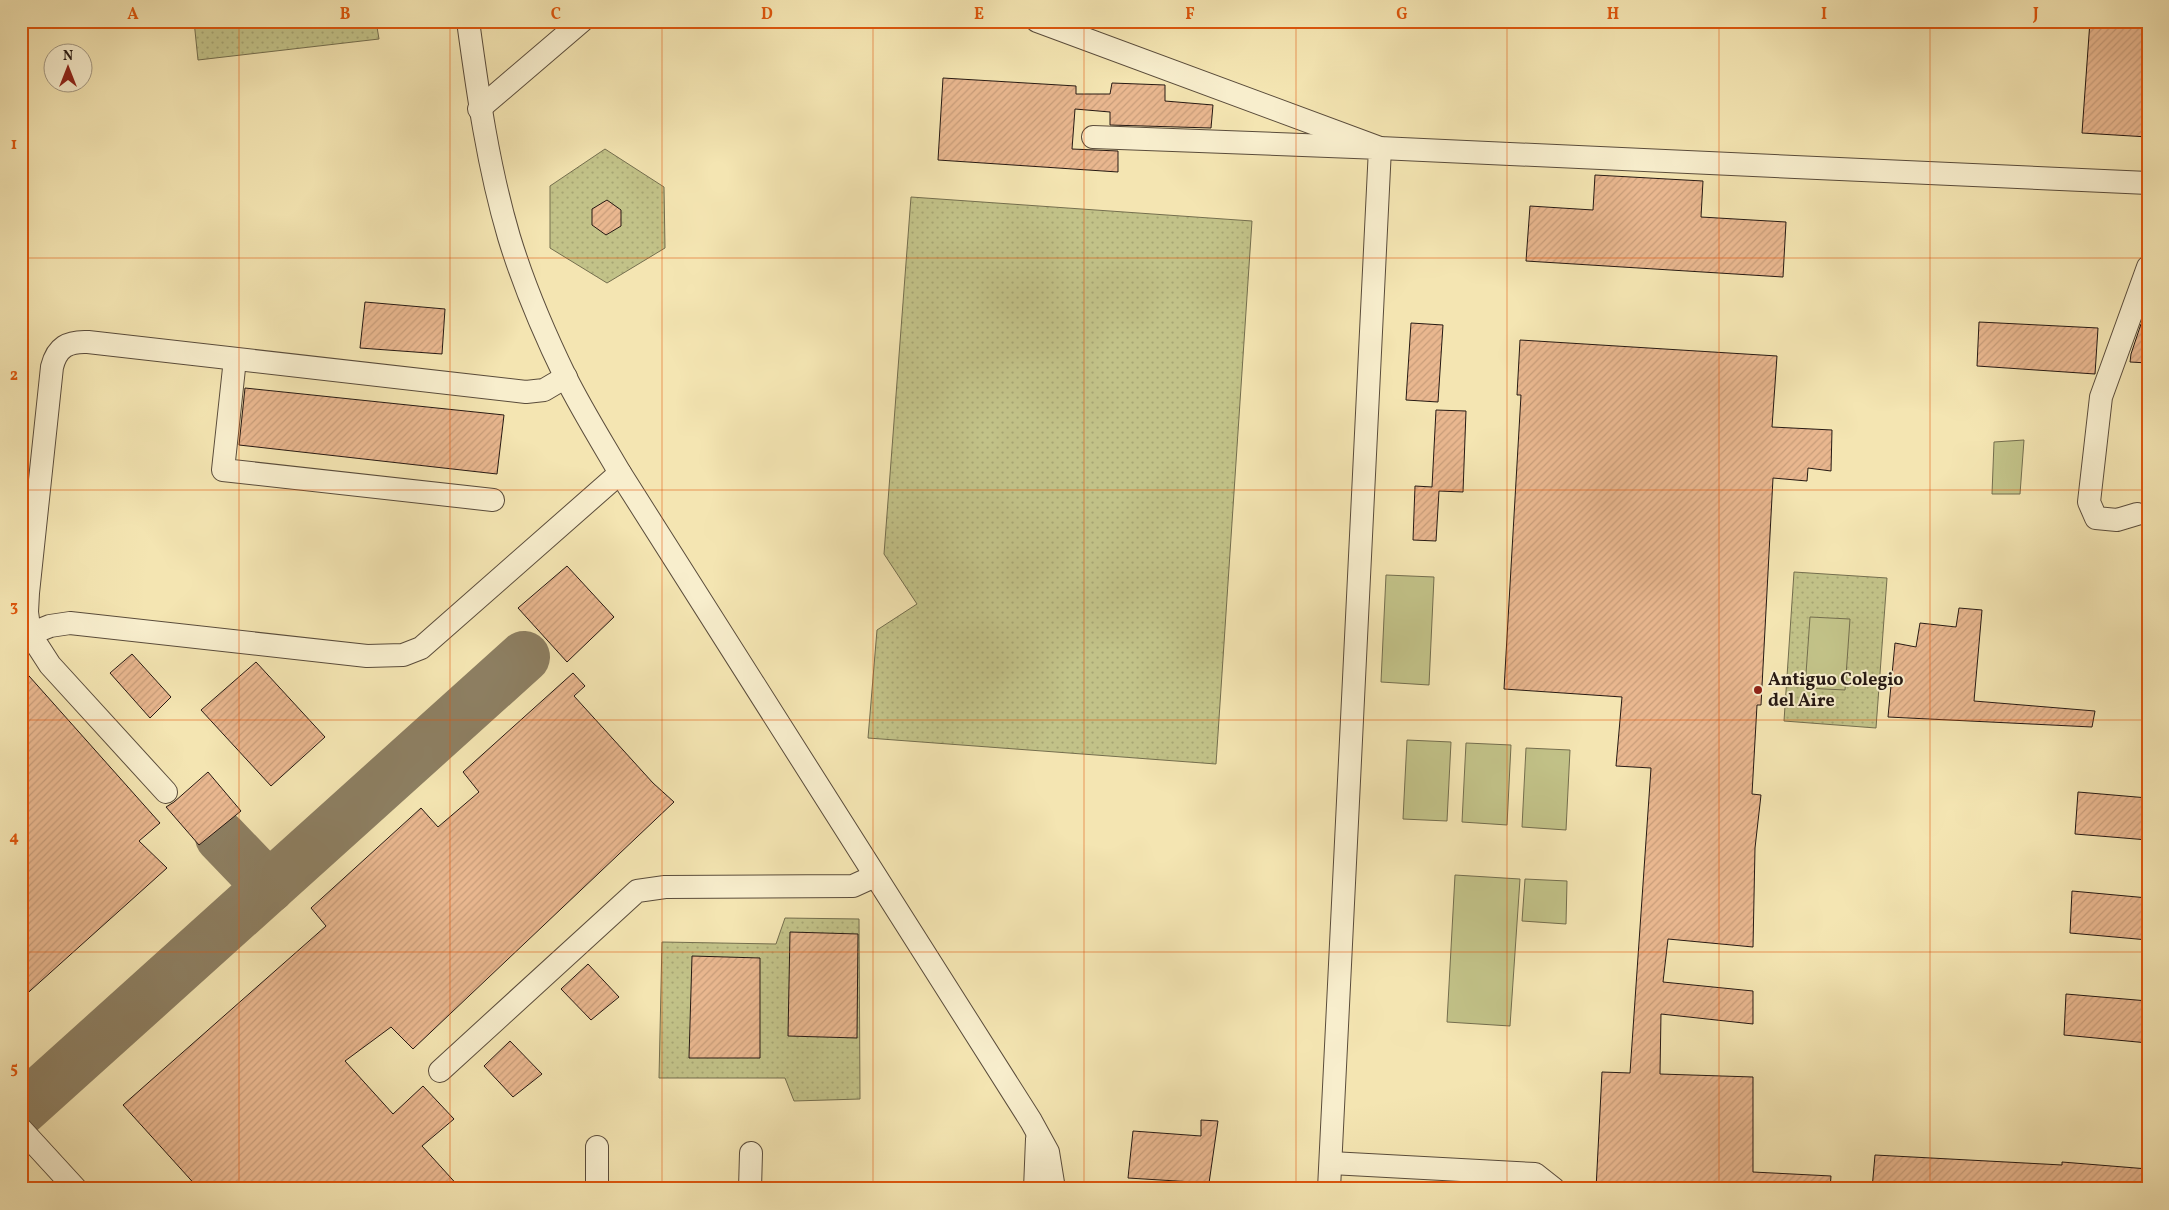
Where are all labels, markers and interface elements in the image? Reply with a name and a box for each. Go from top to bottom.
text: A [127,4,139,26]
text: B [340,4,351,26]
text: C [551,4,561,26]
text: D [761,4,773,26]
text: E [974,4,984,26]
text: F [1185,4,1195,26]
text: G [1396,4,1408,26]
text: H [1607,4,1619,26]
text: I [1821,4,1827,26]
text: J [2032,4,2039,26]
north arrow [42,42,92,92]
text: N [63,47,73,66]
text: 1 [11,134,17,156]
text: 2 [10,365,18,387]
text: 3 [10,596,18,618]
place label: Antiguo Colegio del Aire [1768,668,1904,714]
marker: Antiguo Colegio del Aire [1752,684,1764,696]
text: 4 [9,827,19,849]
text: 5 [10,1058,18,1080]

